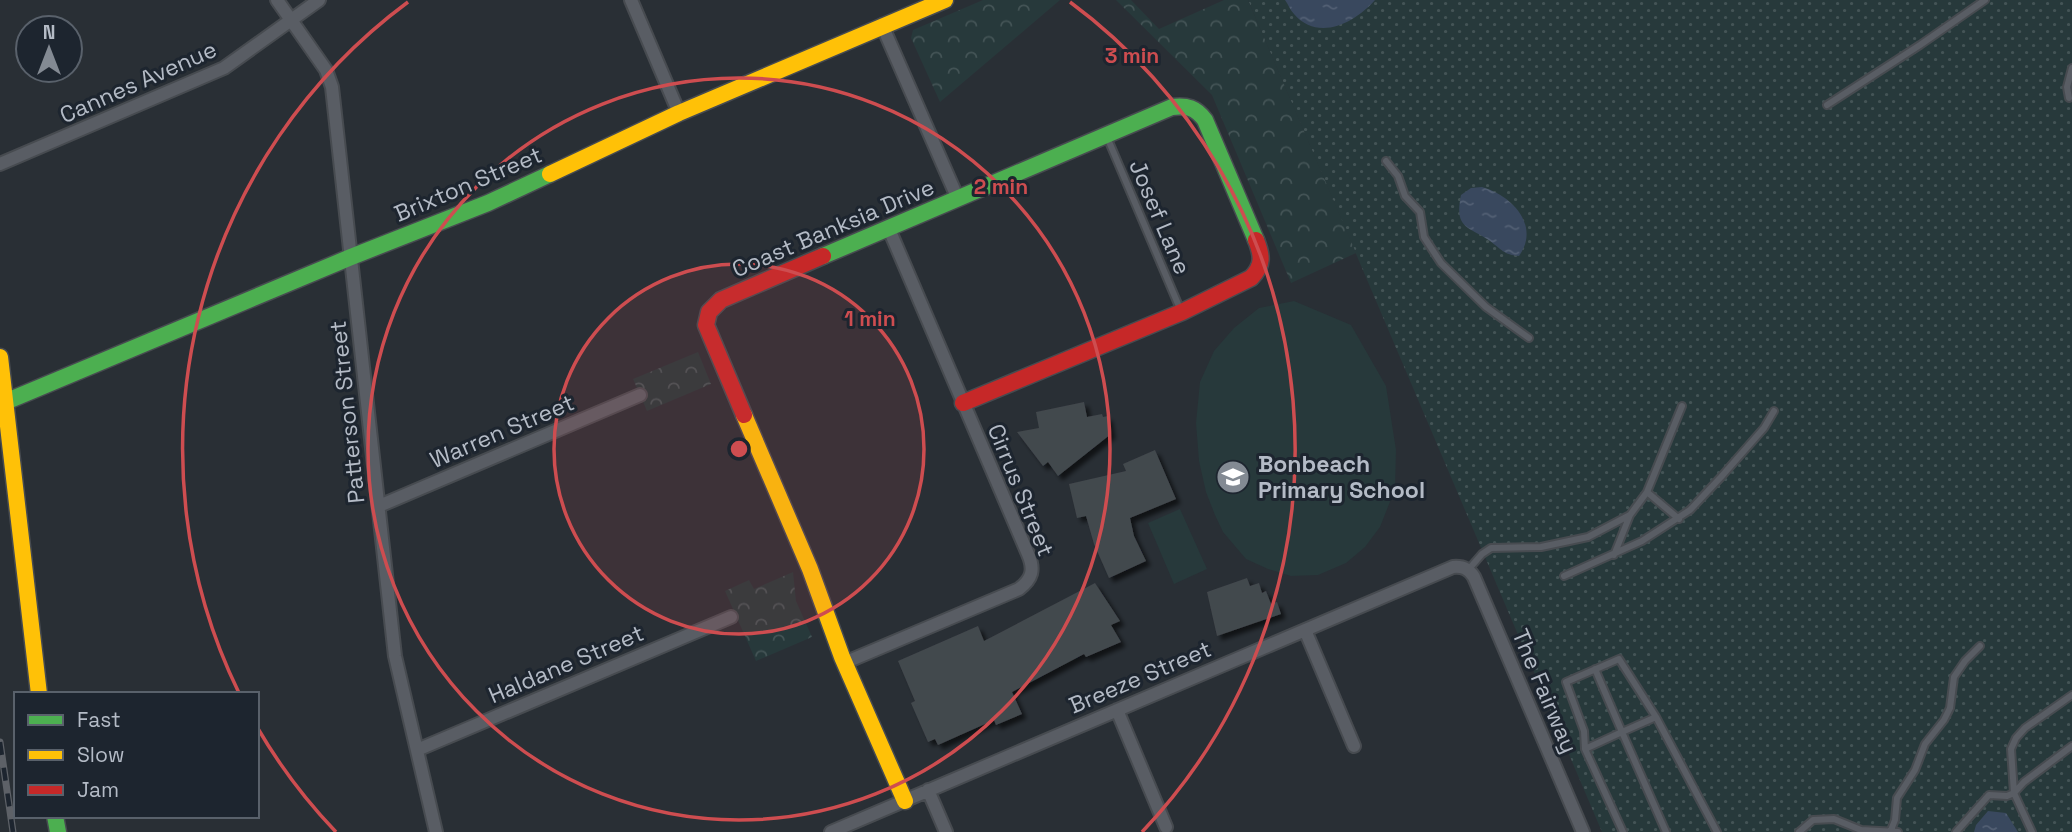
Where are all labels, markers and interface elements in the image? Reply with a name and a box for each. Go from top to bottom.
north arrow [14,14,84,84]
text: N [43,20,55,45]
street label: Cannes Avenue [55,34,221,130]
text: 3 min [1105,42,1159,69]
street label: Brixton Street [389,139,547,229]
street label: Josef Lane [1122,155,1198,279]
street label: Coast Banksia Drive [727,172,939,284]
text: 2 min [974,173,1028,200]
text: 1 min [844,305,896,332]
street label: Patterson Street [322,319,372,505]
street label: Warren Street [425,387,579,475]
street label: Cirrus Street [981,419,1061,561]
centre of rings [727,437,751,461]
place label: Bonbeach Primary School [1258,449,1425,505]
school or university icon: Bonbeach Primary School [1214,458,1252,496]
street label: Haldane Street [484,618,648,710]
street label: The Fairway [1505,624,1585,758]
street label: Breeze Street [1064,634,1216,720]
legend [14,692,259,818]
text: Fast [77,706,121,733]
text: Slow [77,741,125,768]
text: Jam [77,776,119,803]

